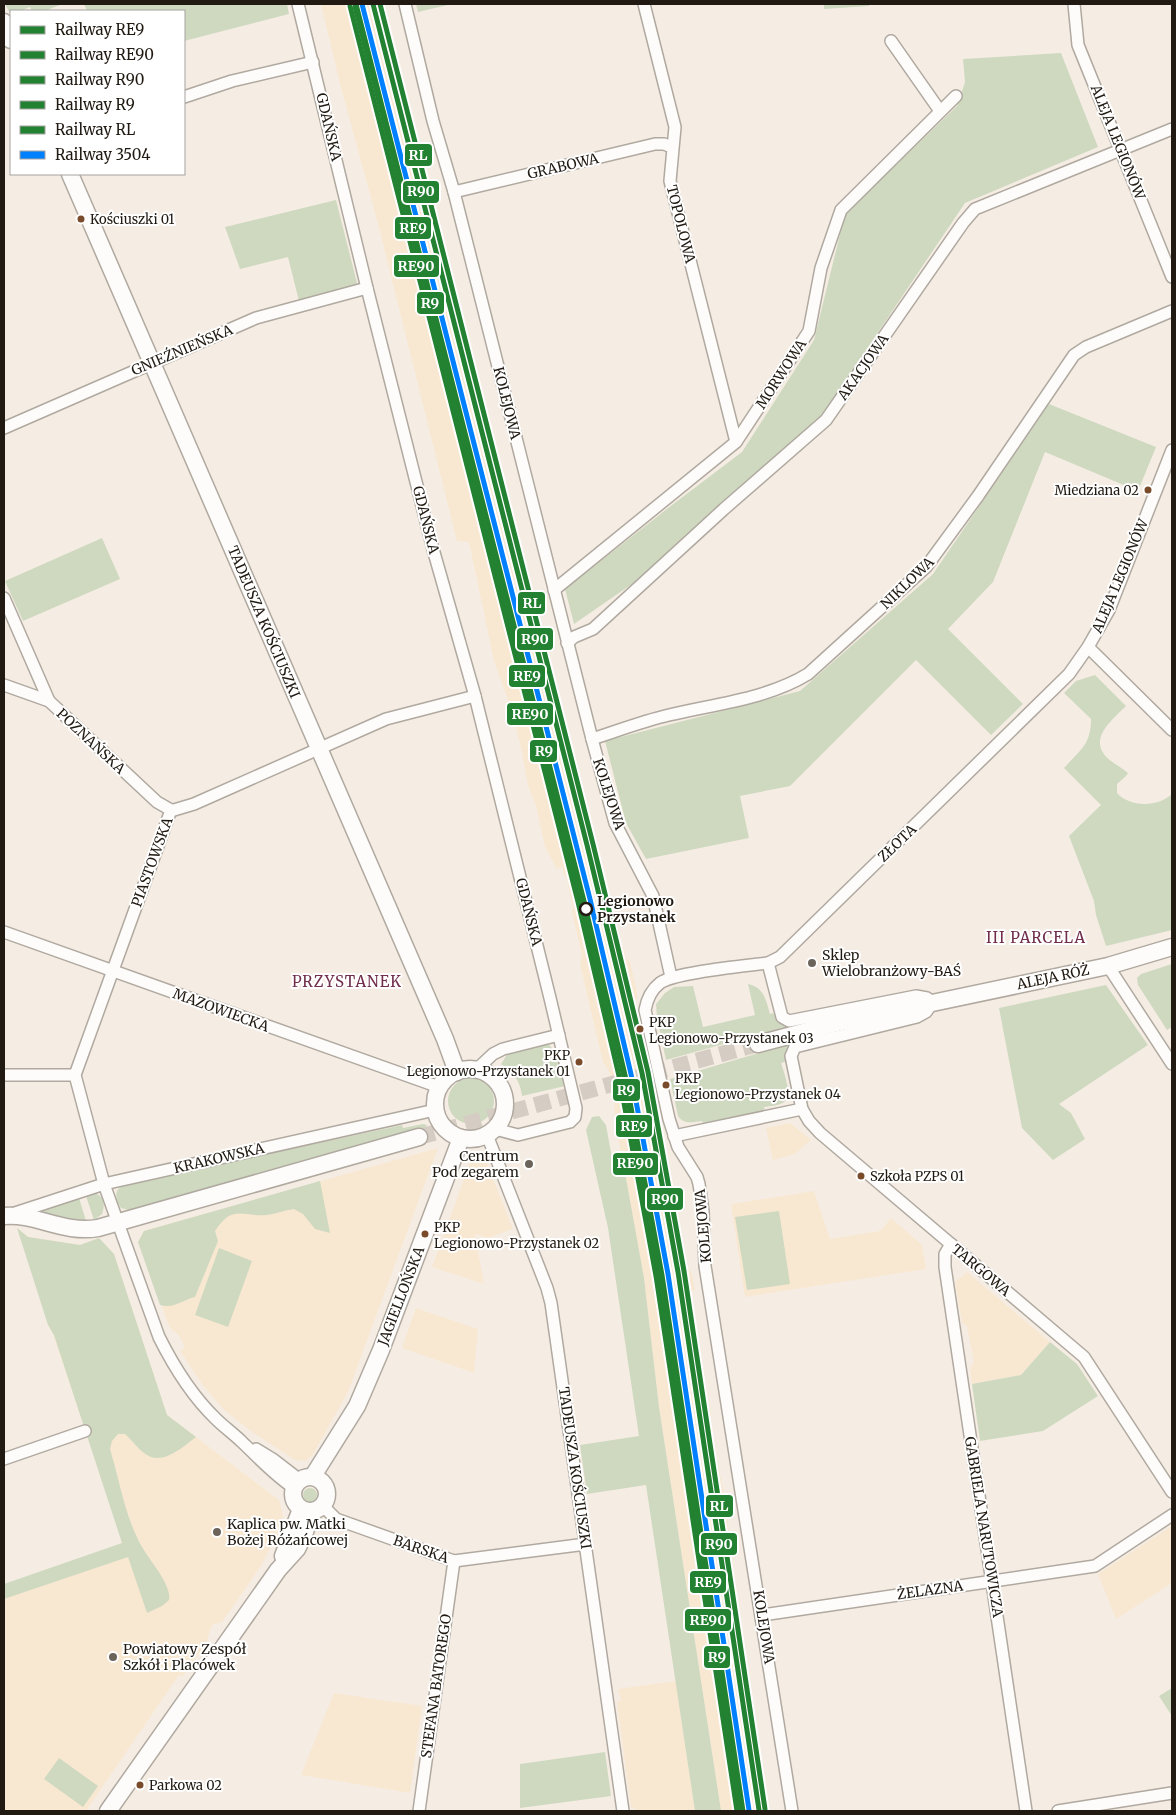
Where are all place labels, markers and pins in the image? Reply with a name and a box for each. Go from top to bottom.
place label: Kościuszki 01 [90,211,175,228]
marker: Kościuszki 01 [76,214,86,224]
place label: Miedziana 02 [1055,482,1139,499]
marker: Miedziana 02 [1143,485,1153,495]
place label: Legionowo Przystanek [597,892,676,926]
marker: Legionowo Przystanek [579,902,593,916]
place label: Sklep Wielobranżowy-BAŚ [821,946,961,980]
marker: Sklep Wielobranżowy-BAŚ [806,957,818,969]
place label: PKP Legionowo-Przystanek 03 [649,1014,814,1047]
marker: PKP Legionowo-Przystanek 03 [635,1024,645,1034]
place label: PKP Legionowo-Przystanek 01 [407,1047,570,1080]
marker: PKP Legionowo-Przystanek 01 [574,1057,584,1067]
place label: PKP Legionowo-Przystanek 04 [675,1070,841,1103]
marker: PKP Legionowo-Przystanek 04 [661,1080,671,1090]
place label: Centrum Pod zegarem [432,1147,519,1181]
marker: Centrum Pod zegarem [523,1158,535,1170]
place label: Szkoła PZPS 01 [870,1168,964,1185]
marker: Szkoła PZPS 01 [856,1171,866,1181]
place label: PKP Legionowo-Przystanek 02 [434,1219,599,1252]
marker: PKP Legionowo-Przystanek 02 [420,1229,430,1239]
place label: Kaplica pw. Matki Bożej Różańcowej [227,1515,348,1549]
marker: Kaplica pw. Matki Bożej Różańcowej [211,1526,223,1538]
place label: Powiatowy Zespół Szkół i Placówek [123,1640,246,1674]
marker: Powiatowy Zespół Szkół i Placówek [107,1651,119,1663]
place label: Parkowa 02 [149,1777,222,1794]
marker: Parkowa 02 [135,1780,145,1790]

